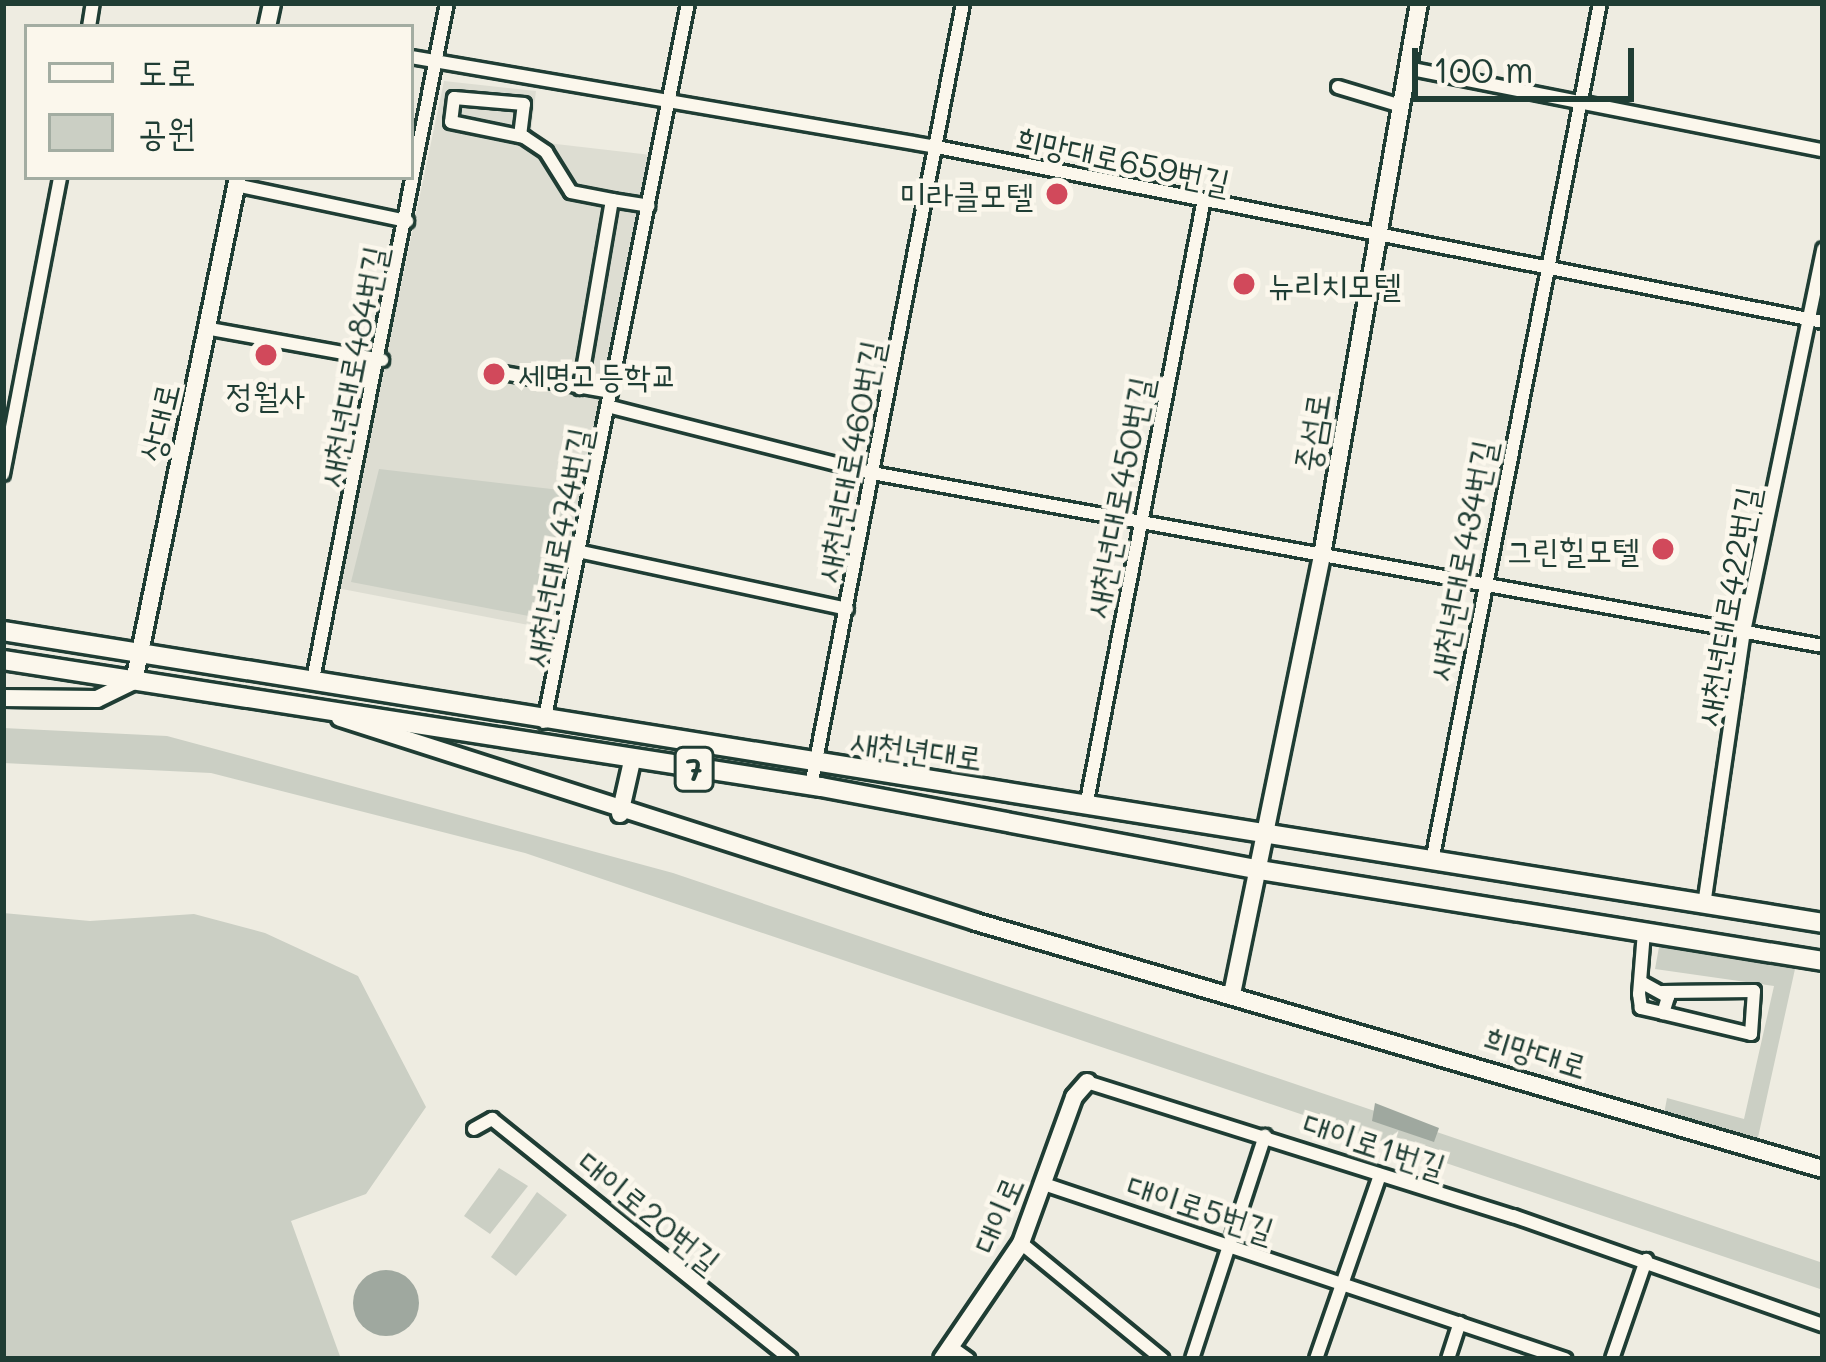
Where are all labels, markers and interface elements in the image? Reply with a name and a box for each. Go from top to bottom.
legend [24,24,414,180]
scale bar [1418,24,1640,98]
text: 100 m [1433,45,1534,92]
text: 도로 [138,47,196,94]
text: 공원 [138,107,196,154]
street label: 희망대로659번길 [1012,117,1234,201]
place label: 미라클모텔 [900,174,1033,214]
marker: 미라클모텔 [1044,181,1070,207]
street label: 새천년대로484번길 [308,242,394,490]
place label: 뉴리치모텔 [1268,264,1401,304]
marker: 뉴리치모텔 [1231,271,1257,297]
street label: 새천년대로460번길 [805,337,891,585]
marker: 정월사 [253,342,279,368]
place label: 세명고등학교 [518,354,677,394]
marker: 세명고등학교 [481,361,507,387]
street label: 새천년대로450번길 [1074,373,1160,621]
place label: 정월사 [226,374,306,414]
street label: 상대로 [130,379,186,465]
street label: 중섬로 [1285,390,1337,474]
street label: 새천년대로474번길 [513,424,599,670]
street label: 새천년대로434번길 [1417,436,1503,684]
street label: 새천년대로422번길 [1685,483,1767,729]
place label: 그린힐모텔 [1506,529,1639,569]
marker: 그린힐모텔 [1650,536,1676,562]
street label: 새천년대로 [849,719,985,777]
road number: 7 [673,745,715,793]
street label: 희망대로 [1479,1017,1593,1085]
street label: 대이로1번길 [1299,1102,1451,1186]
street label: 대이로20번길 [571,1142,729,1280]
street label: 대이로5번길 [1123,1165,1279,1249]
street label: 대이로 [963,1170,1031,1258]

